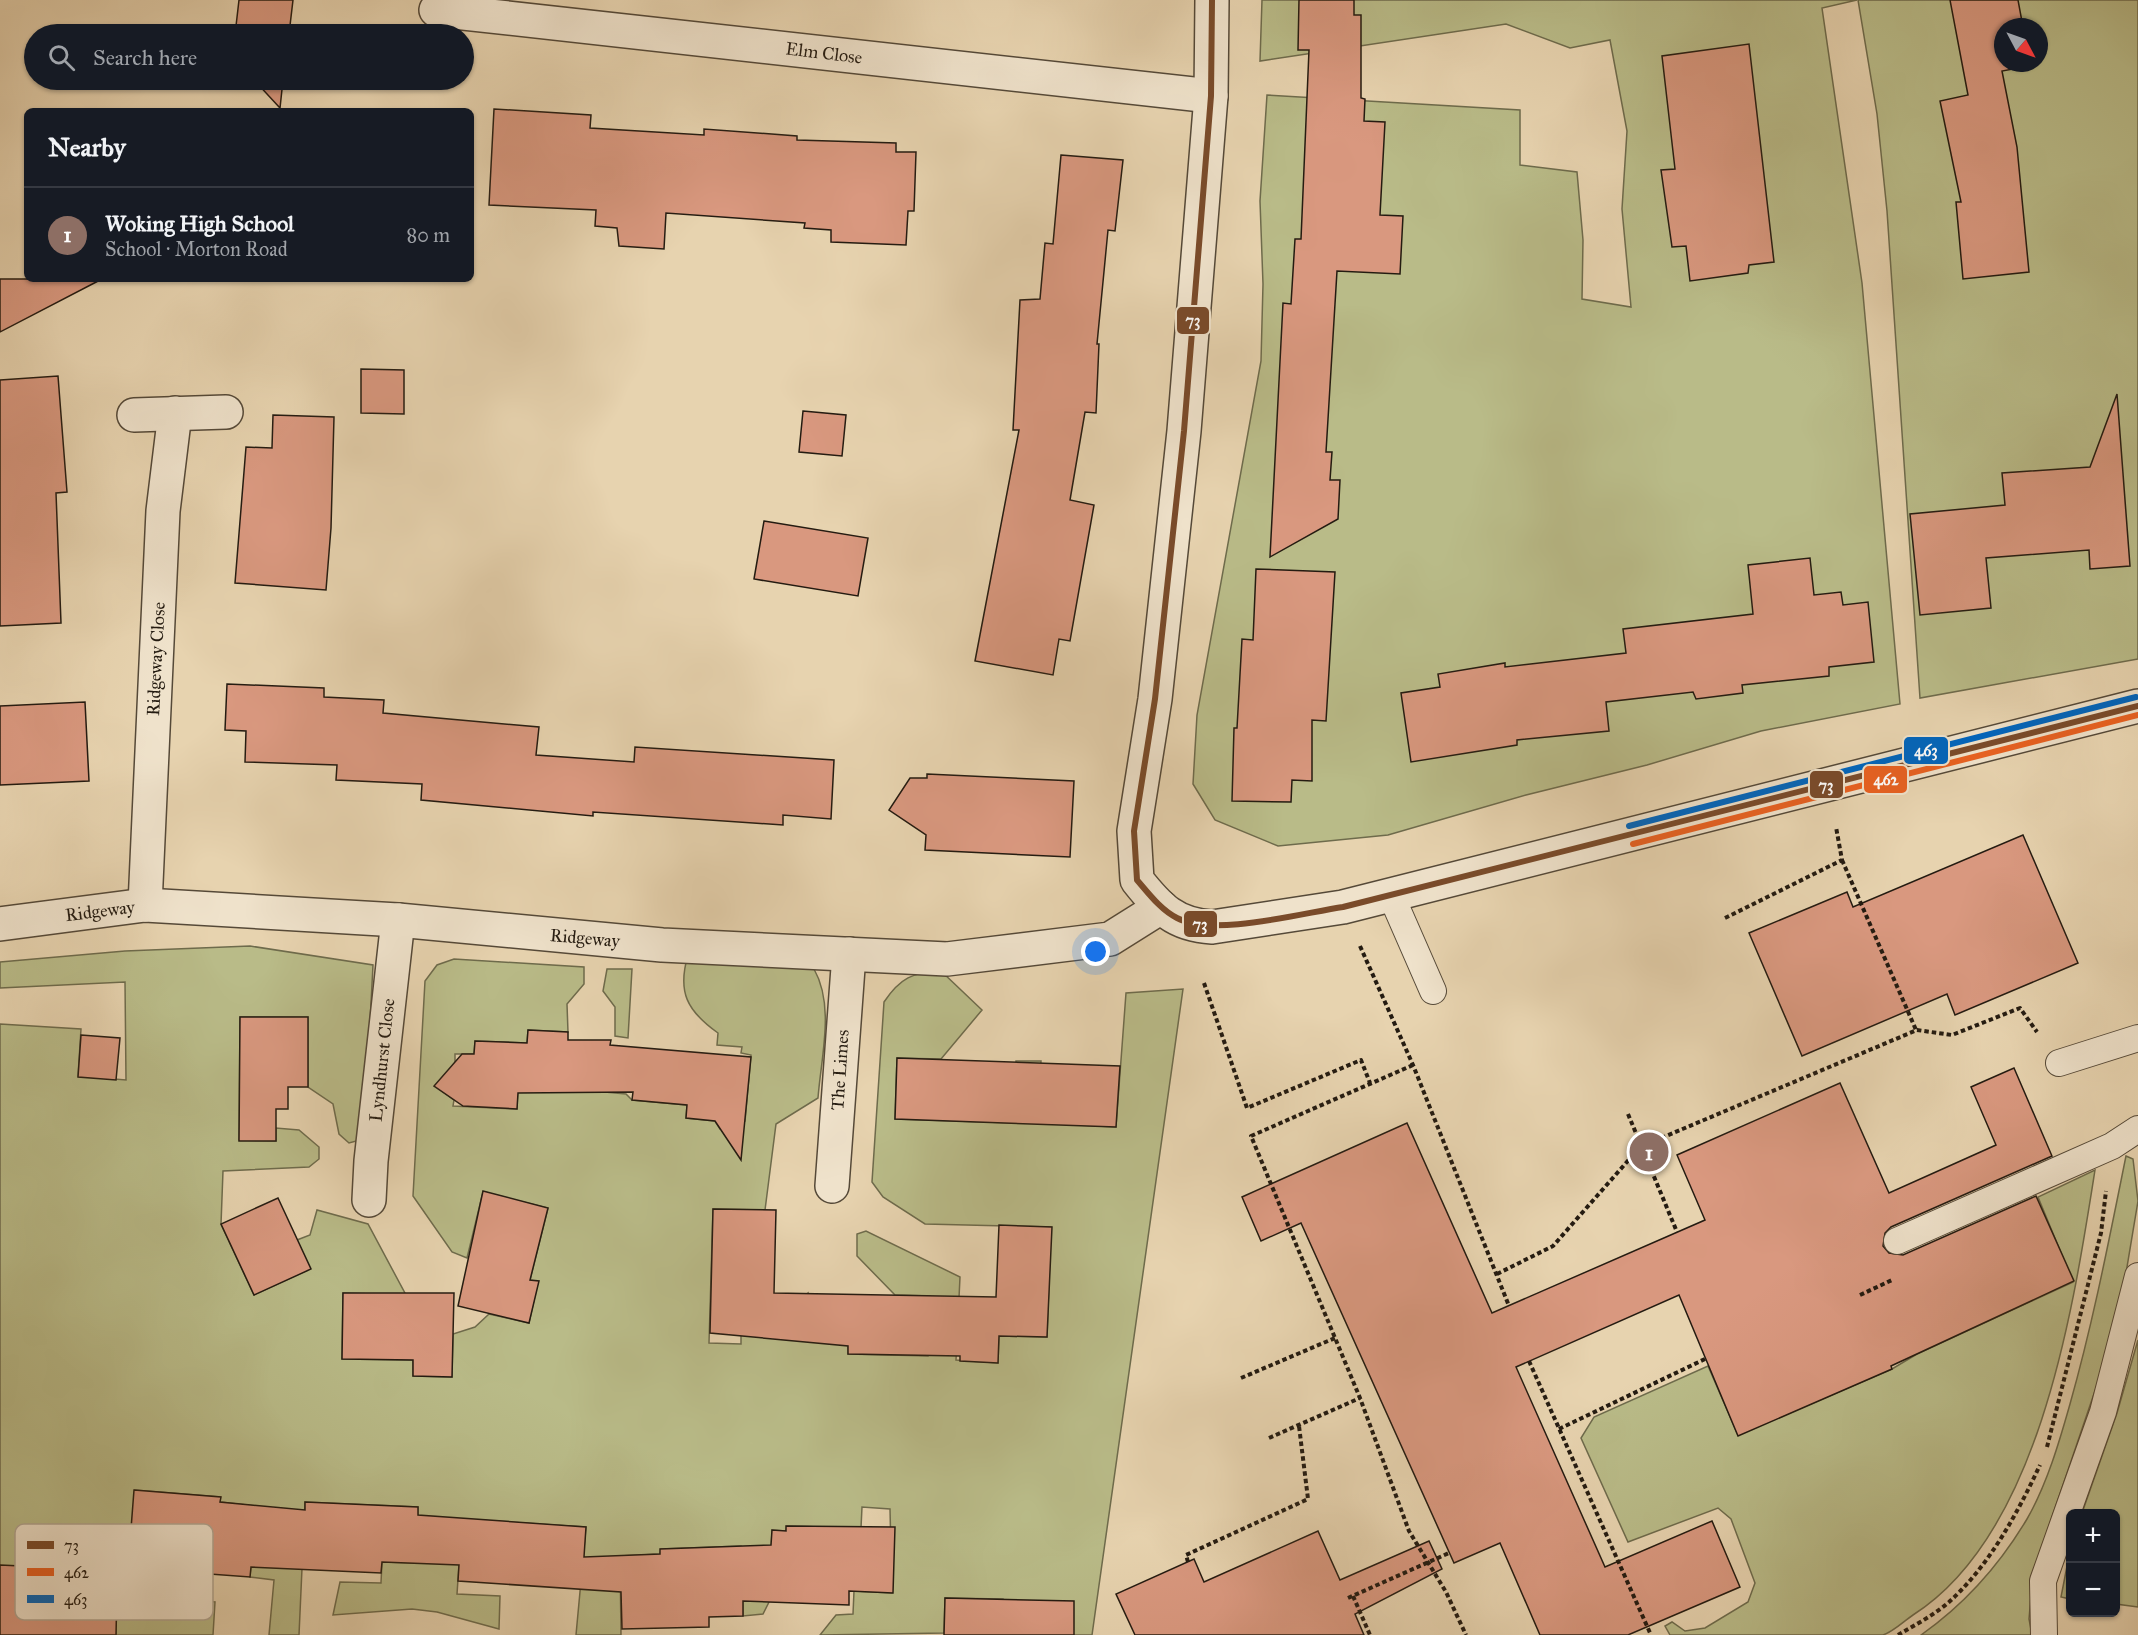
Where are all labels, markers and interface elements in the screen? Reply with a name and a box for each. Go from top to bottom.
north arrow [1994,18,2048,72]
search box [24,24,474,90]
street label: Elm Close [784,37,864,69]
icon: search [45,41,78,74]
text: Search here [93,44,197,71]
text: Nearby [48,131,126,163]
text: Woking High School [105,210,294,237]
text: 1 [64,223,71,247]
text: 80 m [407,223,450,247]
text: School · Morton Road [105,237,288,261]
line badge: 73 [1176,306,1210,335]
text: 73 [1186,311,1200,331]
street label: Ridgeway Close [142,601,171,717]
line badge: 463 [1903,736,1949,765]
text: 463 [1914,741,1938,761]
line badge: 462 [1863,765,1908,794]
line badge: 73 [1809,770,1844,799]
text: 462 [1873,770,1900,790]
text: 73 [1819,776,1833,796]
street label: Ridgeway [64,896,137,927]
line badge: 73 [1183,910,1218,938]
text: 73 [1193,915,1207,935]
street label: Ridgeway [549,924,621,953]
your location [1081,937,1110,966]
street label: Lyndhurst Close [365,997,399,1123]
street label: The Limes [826,1029,854,1111]
pin: 1 [1630,1130,1668,1174]
map controls [2066,1509,2120,1617]
button: + [2066,1509,2120,1563]
legend [15,1524,213,1620]
text: 73 [64,1536,79,1555]
text: 462 [64,1563,89,1582]
button: − [2066,1563,2120,1617]
text: 463 [64,1590,88,1609]

